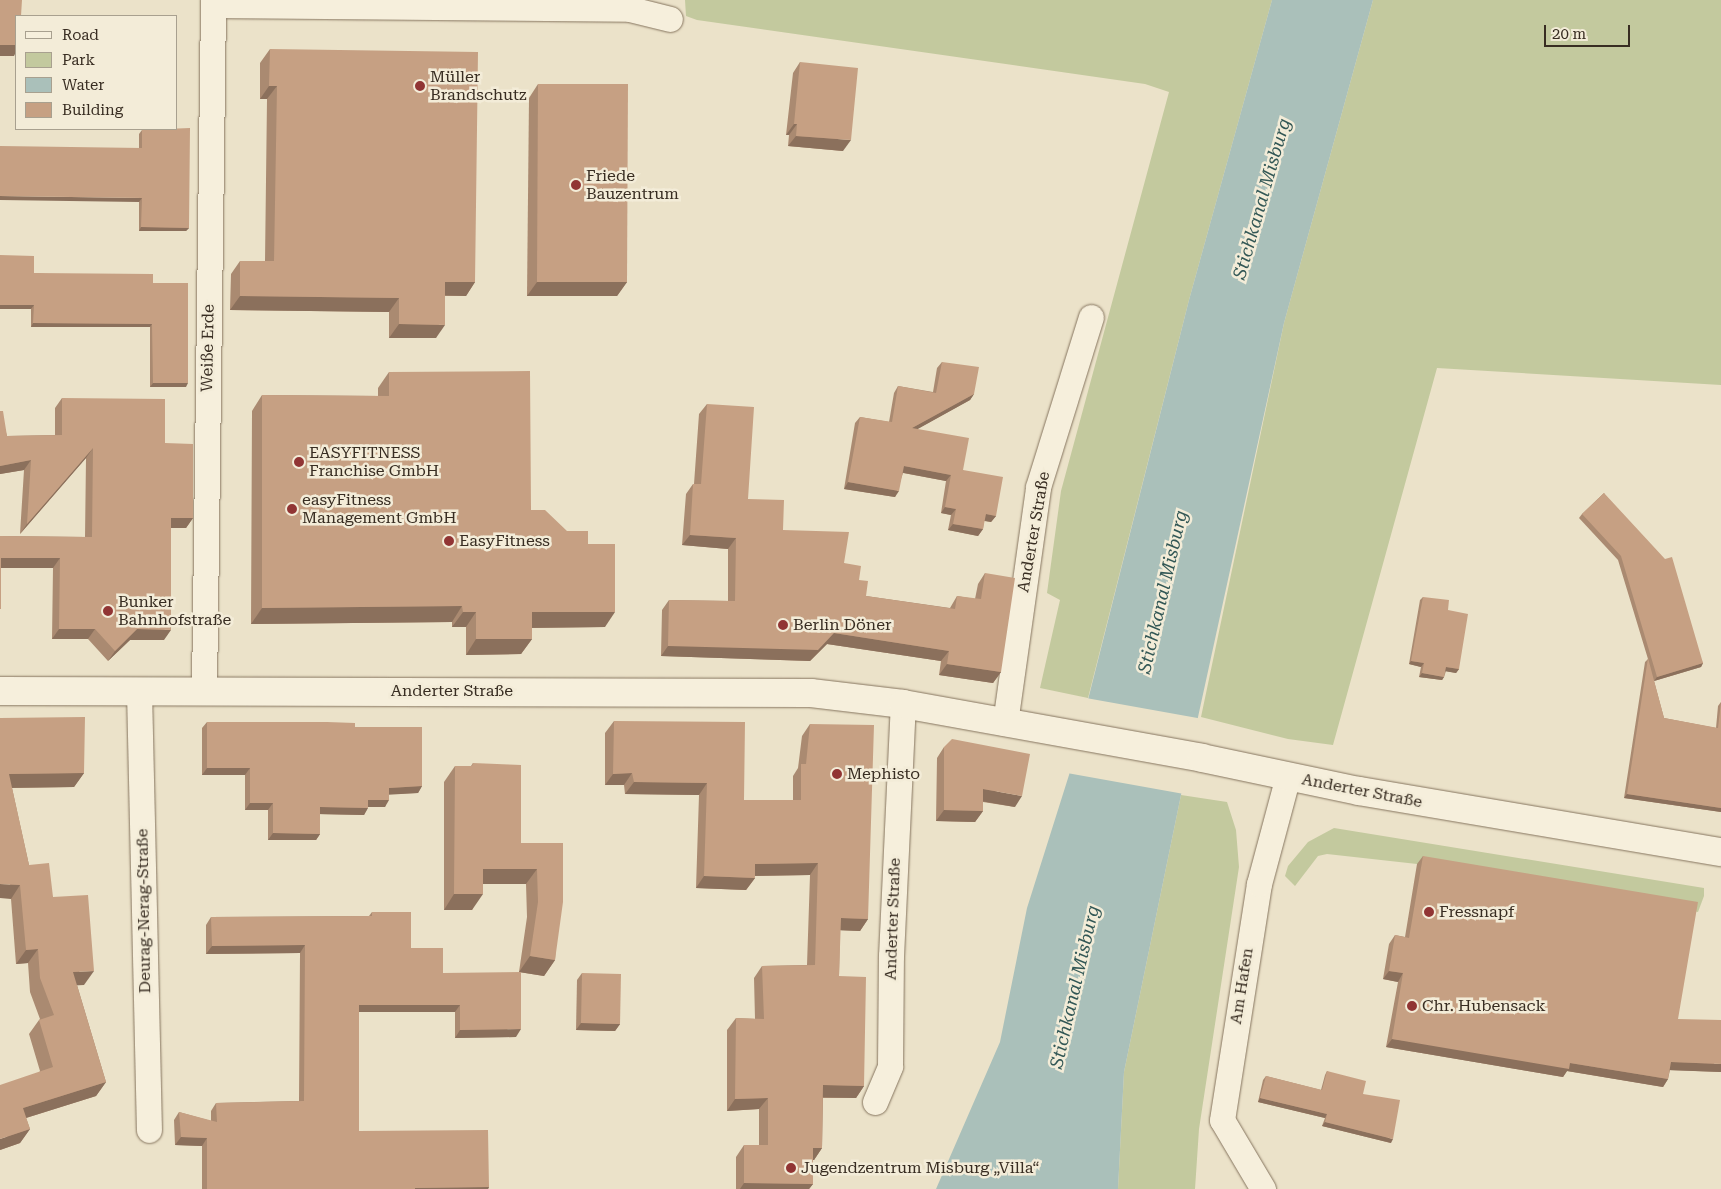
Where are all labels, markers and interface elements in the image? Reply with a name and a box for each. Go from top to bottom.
legend [15,15,178,130]
scale bar [1546,15,1632,47]
text: 20 m [1552,25,1586,43]
text: Road [62,26,99,44]
text: Park [62,51,95,69]
place label: Müller Brandschutz [430,67,527,105]
text: Water [62,76,104,94]
marker: Müller Brandschutz [414,80,426,92]
text: Building [62,101,123,119]
water label: Stichkanal Misburg [1229,116,1295,282]
place label: Friede Bauzentrum [586,166,679,204]
marker: Friede Bauzentrum [570,179,582,191]
street label: Weiße Erde [198,304,218,392]
place label: EASYFITNESS Franchise GmbH [309,443,439,481]
marker: EASYFITNESS Franchise GmbH [293,456,305,468]
street label: Anderter Straße [1014,470,1054,594]
place label: easyFitness Management GmbH [302,490,456,528]
marker: easyFitness Management GmbH [286,503,298,515]
water label: Stichkanal Misburg [1134,508,1192,676]
place label: EasyFitness [459,531,550,551]
marker: EasyFitness [443,535,455,547]
place label: Bunker Bahnhofstraße [118,592,231,630]
marker: Bunker Bahnhofstraße [102,605,114,617]
place label: Berlin Döner [793,615,892,635]
marker: Berlin Döner [777,619,789,631]
street label: Anderter Straße [391,681,513,701]
place label: Mephisto [847,764,920,784]
marker: Mephisto [831,768,843,780]
street label: Anderter Straße [1300,770,1424,812]
street label: Deurag-Nerag-Straße [133,828,155,994]
street label: Anderter Straße [881,858,905,980]
place label: Fressnapf [1439,902,1514,922]
water label: Stichkanal Misburg [1046,903,1104,1071]
marker: Fressnapf [1423,906,1435,918]
street label: Am Hafen [1226,946,1258,1026]
place label: Chr. Hubensack [1422,996,1546,1016]
marker: Chr. Hubensack [1406,1000,1418,1012]
place label: Jugendzentrum Misburg „Villa“ [801,1158,1039,1178]
marker: Jugendzentrum Misburg „Villa“ [785,1162,797,1174]

